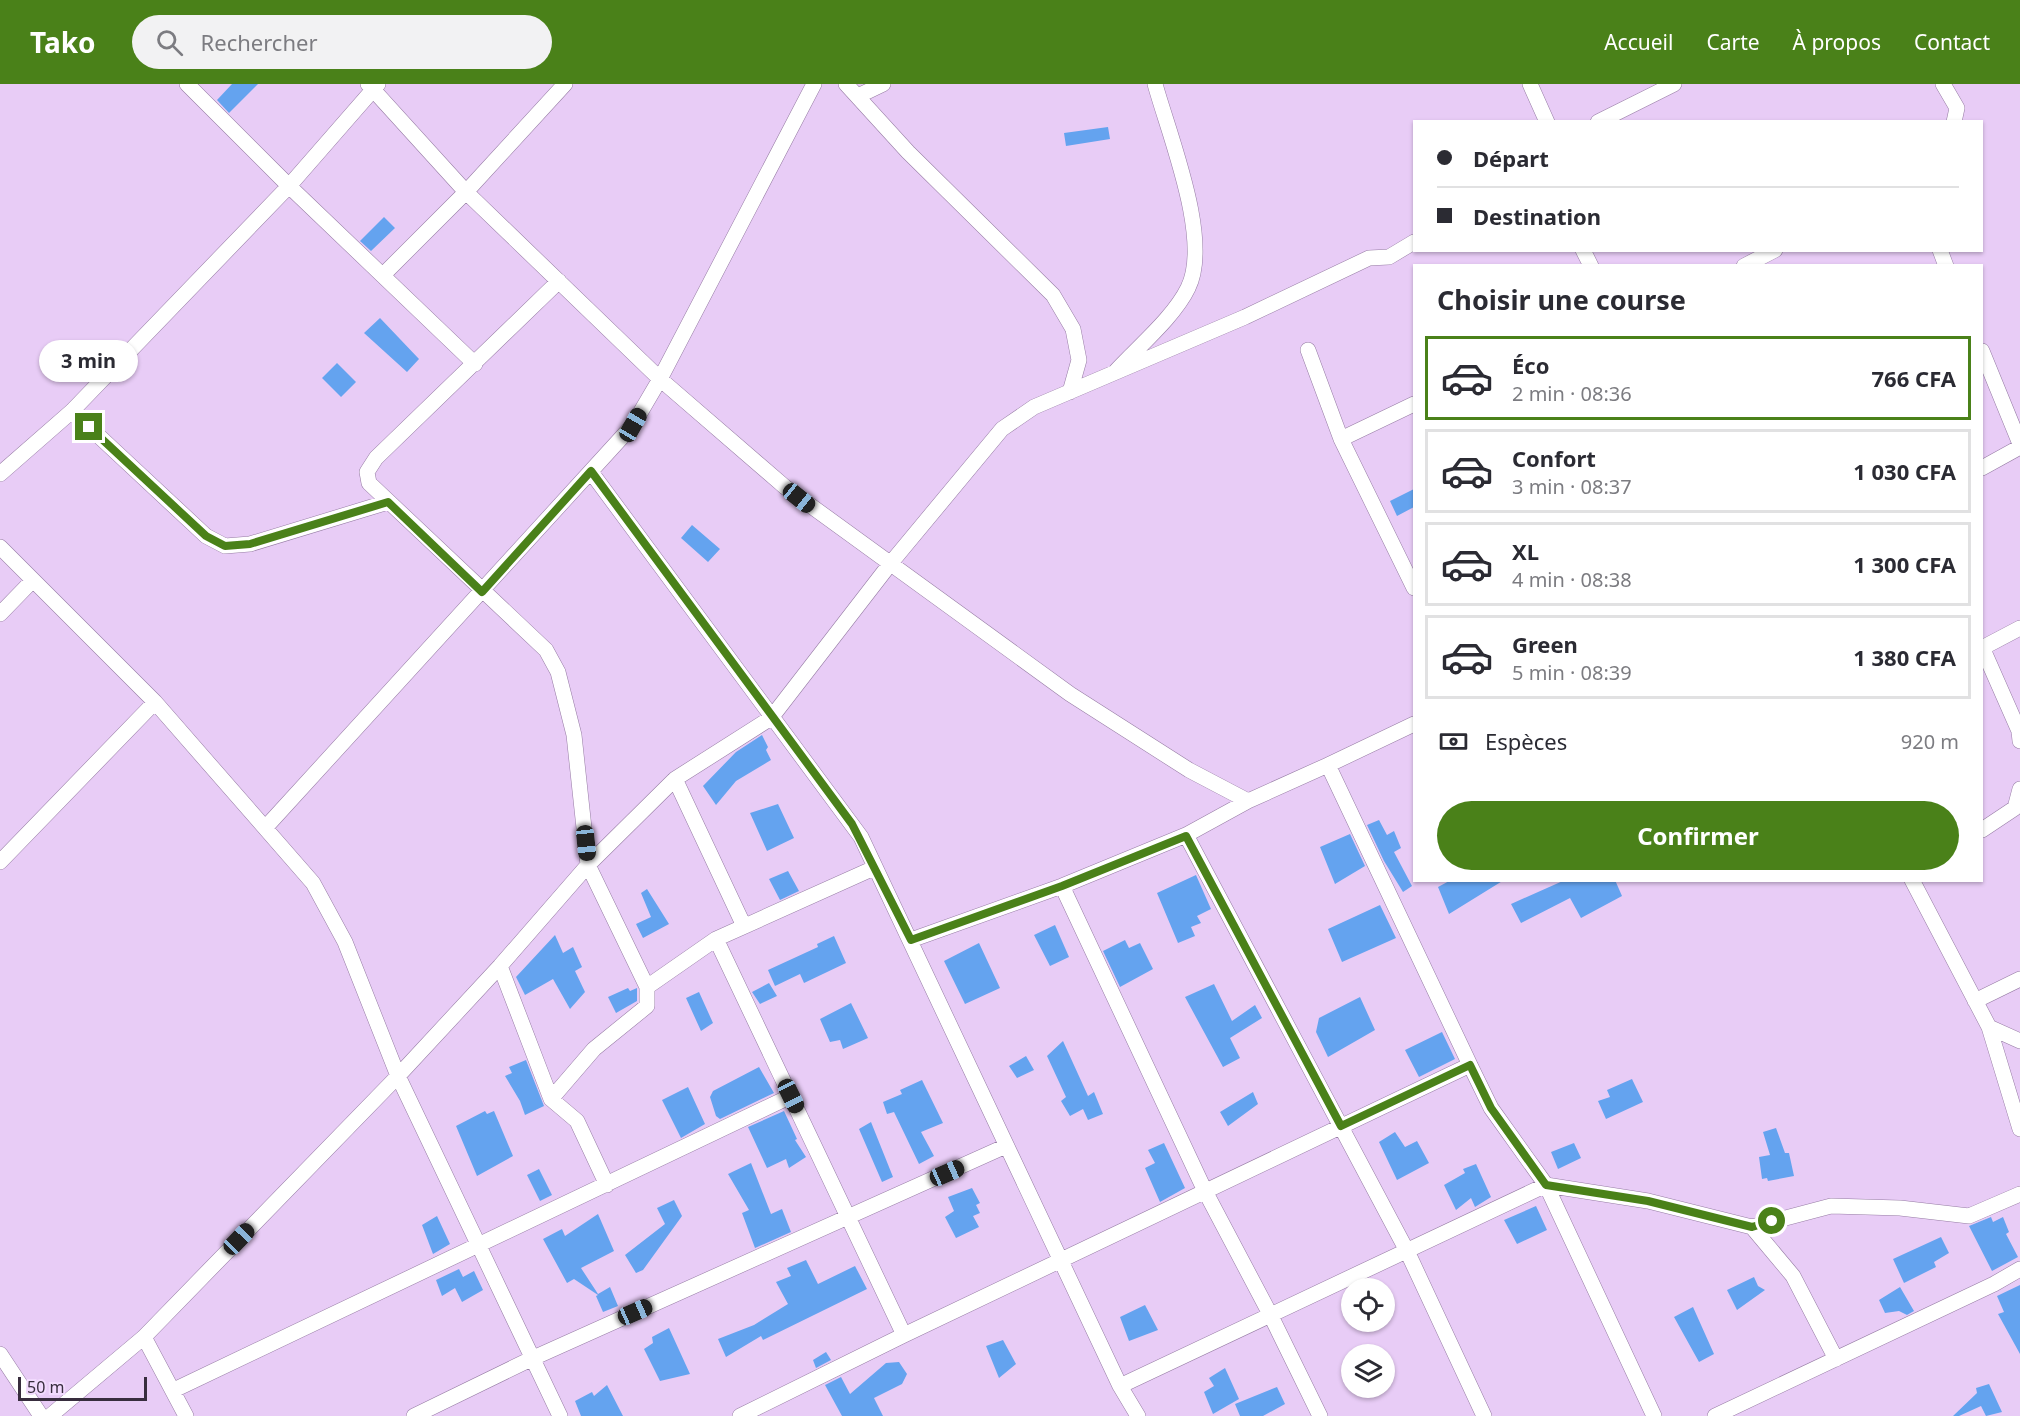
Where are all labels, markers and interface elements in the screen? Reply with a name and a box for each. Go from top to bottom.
search box [132,15,552,69]
text: Tako [30,23,96,61]
icon: search [153,26,186,59]
text: Rechercher [201,27,318,57]
text: Accueil [1604,28,1673,56]
text: Carte [1706,28,1760,56]
text: À propos [1793,28,1881,56]
text: Contact [1914,28,1990,56]
text: Départ [1473,143,1549,173]
text: Destination [1473,201,1601,231]
text: Choisir une course [1437,281,1686,318]
callout: 3 min [40,340,138,382]
text: 3 min [61,347,116,374]
text: Éco [1512,350,1549,380]
icon: car [1440,351,1494,405]
text: 766 CFA [1872,363,1956,393]
text: 2 min · 08:36 [1512,380,1632,407]
car [616,405,650,445]
route end [75,413,102,440]
text: Confort [1512,443,1596,473]
icon: car [1440,444,1494,498]
text: 1 030 CFA [1853,456,1956,486]
text: 3 min · 08:37 [1512,473,1632,500]
car [779,480,819,516]
text: XL [1512,536,1539,566]
icon: car [1440,537,1494,591]
text: 1 300 CFA [1853,549,1956,579]
text: 4 min · 08:38 [1512,566,1632,593]
text: Green [1512,629,1578,659]
icon: car [1440,630,1494,684]
text: 1 380 CFA [1853,642,1956,672]
text: 5 min · 08:39 [1512,659,1632,686]
icon: cash [1437,725,1470,758]
text: Espèces [1485,726,1567,756]
text: 920 m [1901,728,1959,755]
button: Confirmer [1437,801,1959,870]
car [575,824,597,862]
car [775,1076,807,1116]
car [927,1157,967,1189]
route start [1758,1207,1785,1234]
car [220,1220,258,1258]
map controls [1341,1278,1395,1398]
button: locate [1341,1278,1395,1332]
car [615,1296,655,1328]
button: layers [1341,1344,1395,1398]
scale bar [18,1374,147,1402]
text: 50 m [27,1376,64,1398]

